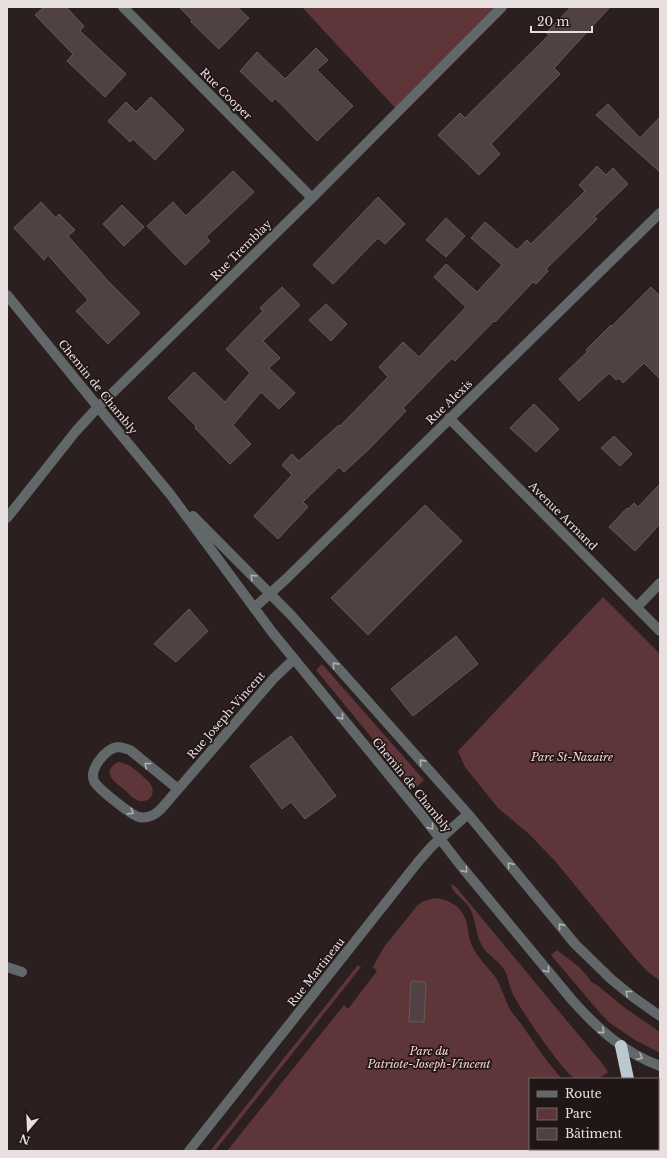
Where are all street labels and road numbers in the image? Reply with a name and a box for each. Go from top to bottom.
street label: Rue Cooper [197,65,255,123]
street label: Rue Tremblay [208,217,274,283]
street label: Chemin de Chambly [55,337,141,437]
street label: Rue Alexis [423,377,475,427]
street label: Avenue Armand [525,478,601,554]
street label: Rue Joseph-Vincent [184,668,268,762]
street label: Chemin de Chambly [369,735,455,835]
street label: Rue Martineau [285,934,348,1009]

